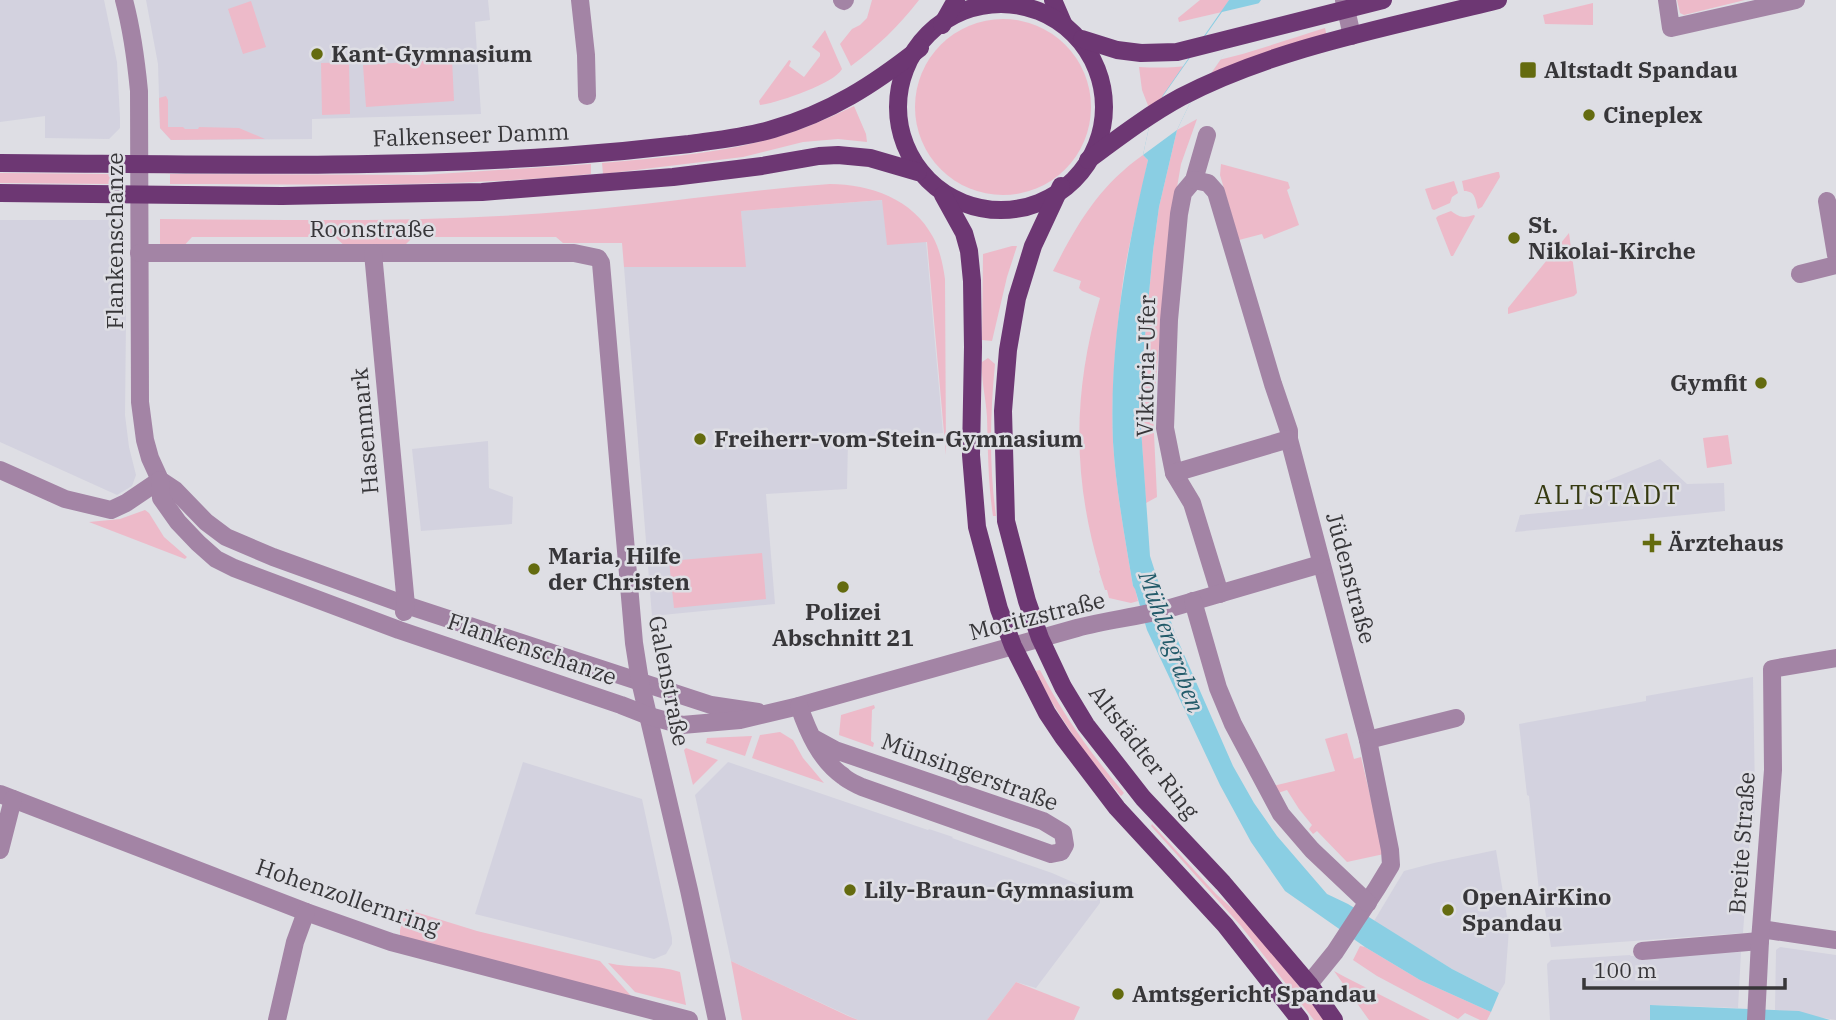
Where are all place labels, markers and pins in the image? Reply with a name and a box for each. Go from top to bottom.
place label: Kant-Gymnasium [331,38,532,68]
marker: Kant-Gymnasium [309,46,325,62]
place label: Altstadt Spandau [1544,54,1738,84]
marker: Altstadt Spandau [1518,60,1538,80]
place label: Cineplex [1603,99,1703,129]
marker: Cineplex [1581,107,1597,123]
place label: St. Nikolai-Kirche [1528,209,1696,265]
marker: St. Nikolai-Kirche [1506,230,1522,246]
place label: Gymfit [1670,367,1747,397]
marker: Gymfit [1753,375,1769,391]
place label: Freiherr-vom-Stein-Gymnasium [714,423,1083,453]
marker: Freiherr-vom-Stein-Gymnasium [692,431,708,447]
place label: Ärztehaus [1668,527,1784,557]
marker: Ärztehaus [1642,533,1662,553]
place label: Maria, Hilfe der Christen [548,540,690,596]
marker: Maria, Hilfe der Christen [526,561,542,577]
marker: Polizei Abschnitt 21 [835,579,851,595]
place label: Polizei Abschnitt 21 [772,596,914,652]
place label: Lily-Braun-Gymnasium [864,874,1134,904]
place label: OpenAirKino Spandau [1462,881,1611,937]
marker: Lily-Braun-Gymnasium [842,882,858,898]
marker: OpenAirKino Spandau [1440,902,1456,918]
place label: Amtsgericht Spandau [1132,978,1377,1008]
marker: Amtsgericht Spandau [1110,986,1126,1002]

